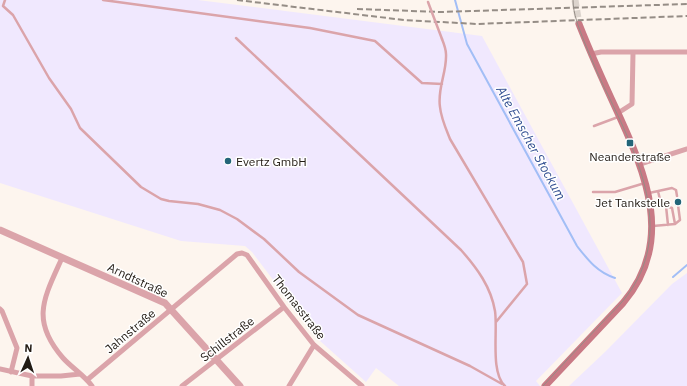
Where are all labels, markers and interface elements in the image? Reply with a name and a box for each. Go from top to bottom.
water label: Alte Emscher Stockum [492,82,569,203]
marker: Neanderstraße [625,138,635,148]
place label: Neanderstraße [589,149,671,164]
place label: Evertz GmbH [236,154,307,169]
marker: Evertz GmbH [223,156,233,166]
place label: Jet Tankstelle [595,195,670,210]
marker: Jet Tankstelle [673,197,683,207]
street label: Arndtstraße [105,259,171,301]
street label: Thomasstraße [269,272,329,343]
street label: Jahnstraße [102,305,159,356]
street label: Schillstraße [197,313,257,365]
north arrow [8,338,48,378]
text: N [24,341,33,355]

